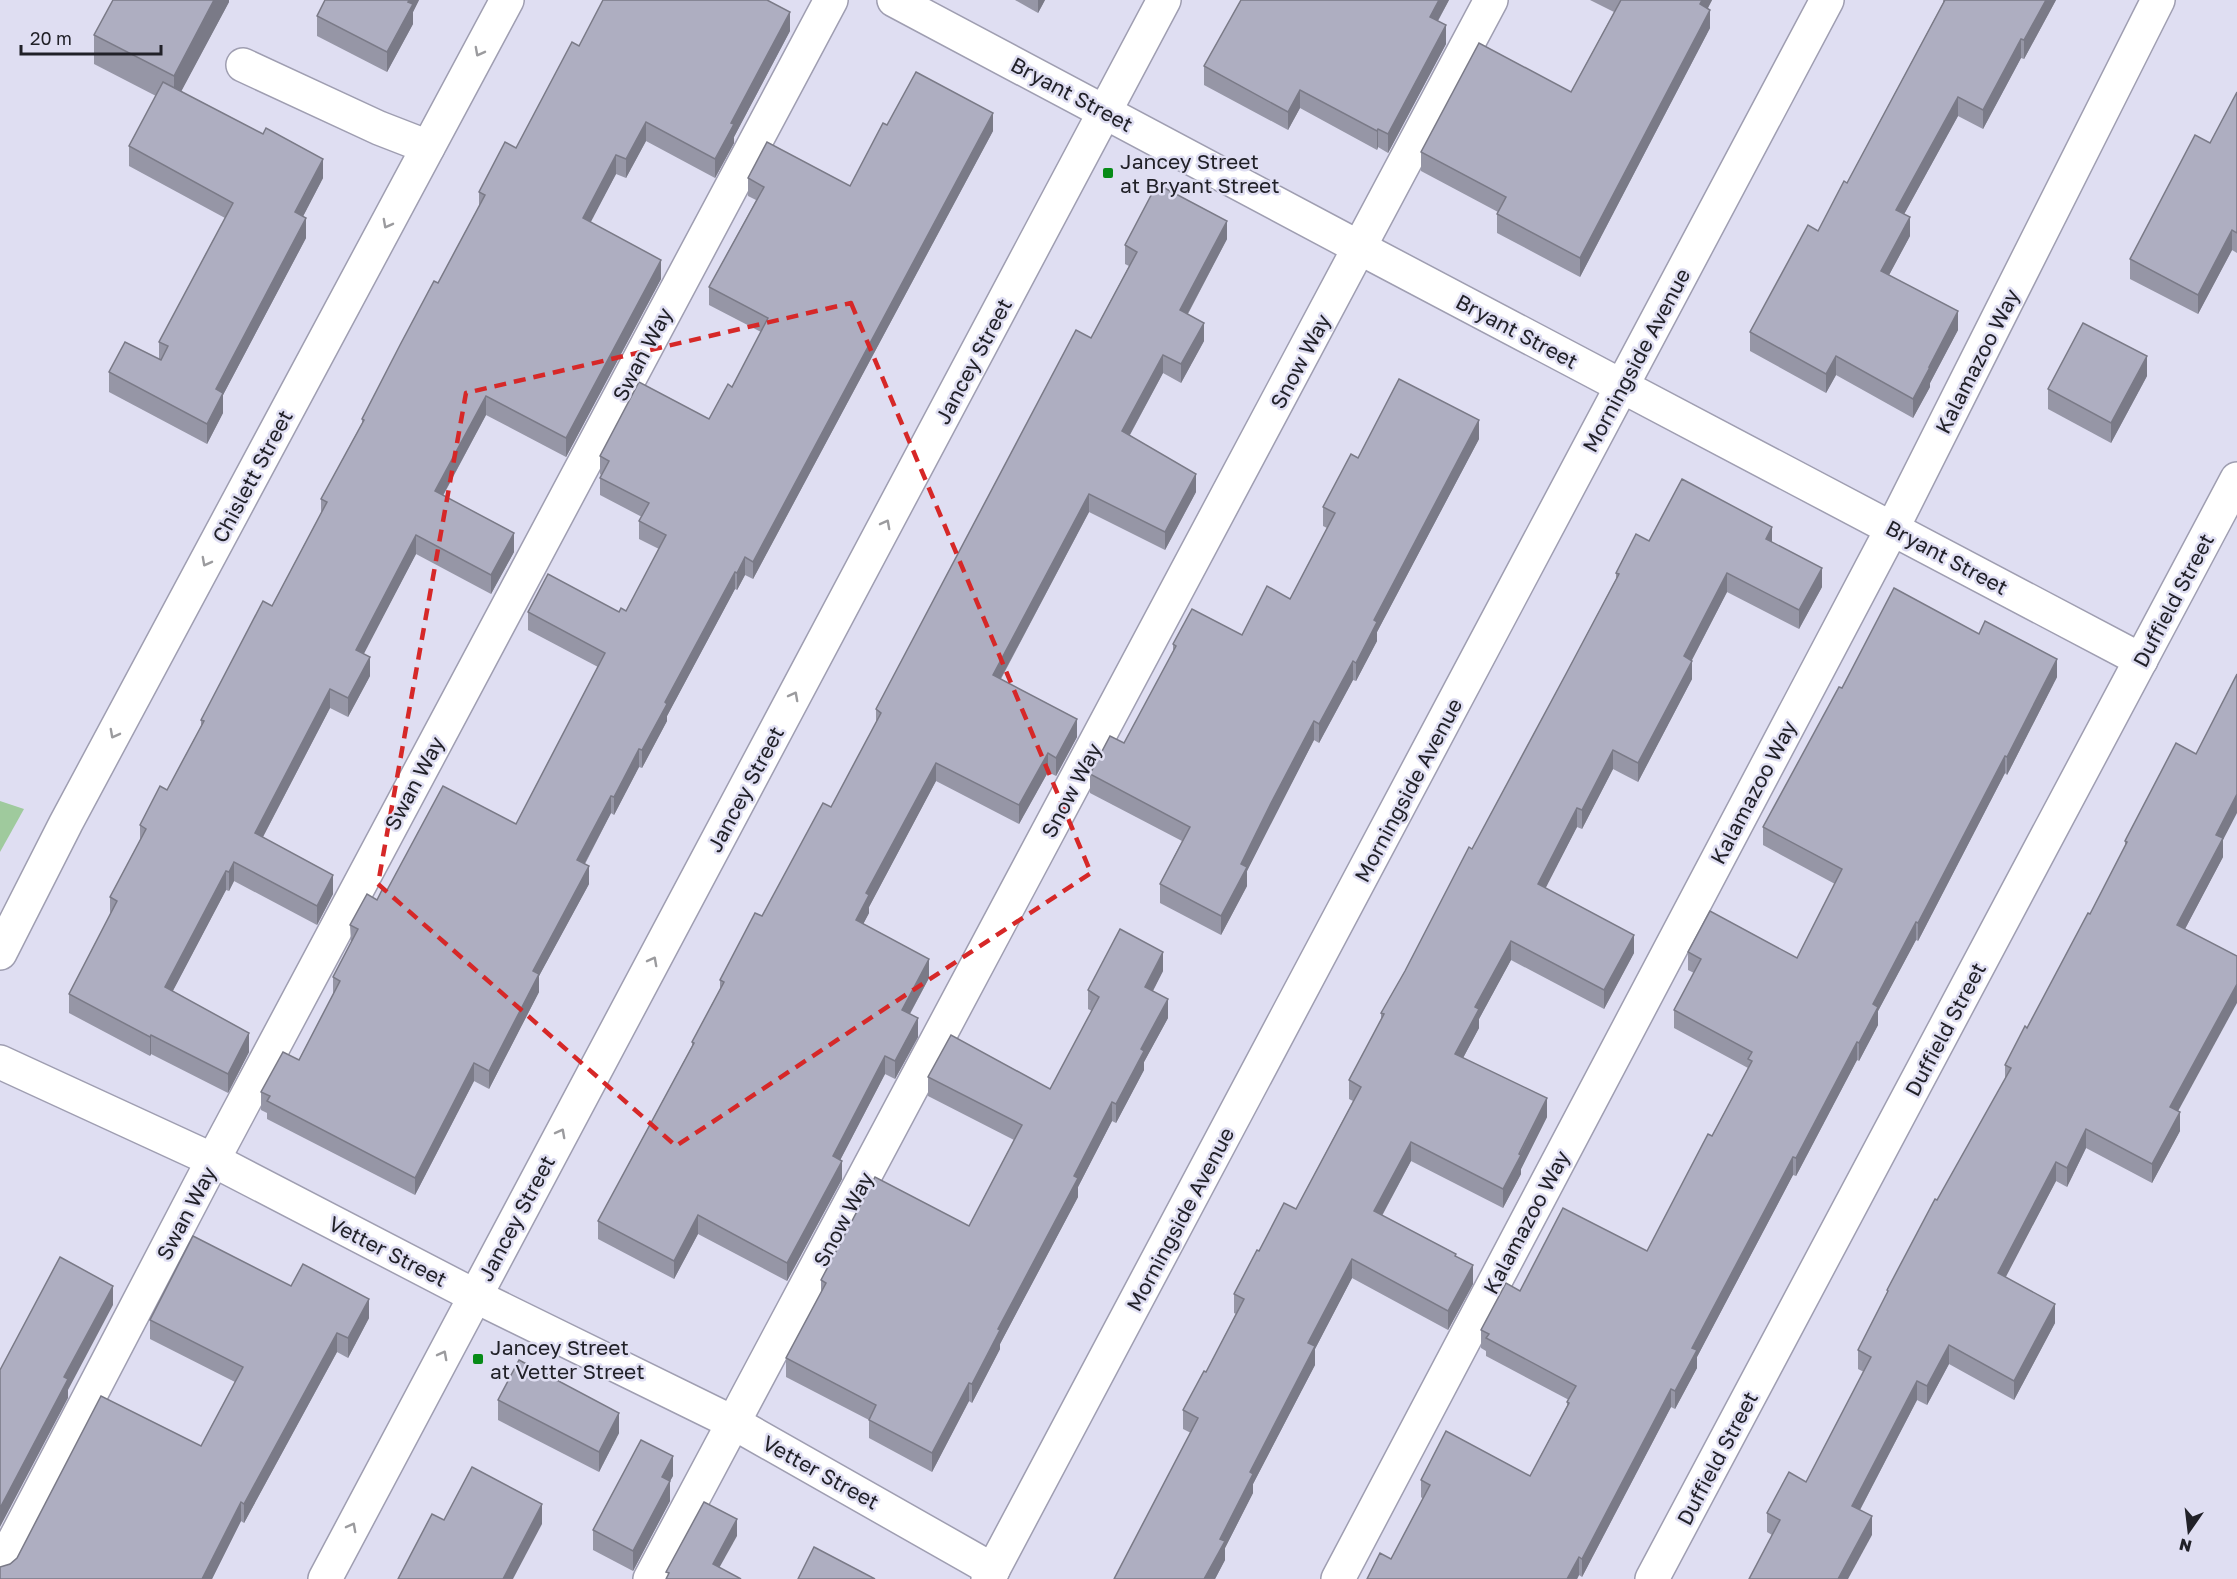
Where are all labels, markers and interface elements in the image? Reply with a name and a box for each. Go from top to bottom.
scale bar [21,18,160,56]
text: 20 m [30,27,72,49]
one-way arrow [475,45,486,56]
street label: Bryant Street [1007,51,1137,137]
place label: Jancey Street at Bryant Street [1120,148,1280,198]
marker: Jancey Street at Bryant Street [1101,166,1115,180]
one-way arrow [383,217,394,228]
street label: Morningside Avenue [1577,264,1695,456]
street label: Kalamazoo Way [1929,284,2025,438]
street label: Bryant Street [1452,288,1582,374]
street label: Jancey Street [929,294,1017,428]
street label: Swan Way [606,302,678,405]
street label: Snow Way [1264,309,1336,413]
street label: Chislett Street [206,405,298,547]
street label: Bryant Street [1882,514,2012,600]
one-way arrow [879,520,890,531]
street label: Duffield Street [2127,529,2219,671]
one-way arrow [202,556,213,566]
one-way arrow [787,692,798,703]
street label: Morningside Avenue [1349,694,1467,886]
street label: Kalamazoo Way [1704,716,1802,868]
street label: Jancey Street [701,722,789,856]
one-way arrow [110,728,121,738]
street label: Swan Way [378,731,450,834]
street label: Snow Way [1035,738,1107,842]
one-way arrow [646,957,657,968]
street label: Duffield Street [1899,958,1991,1100]
street label: Morningside Avenue [1121,1123,1239,1315]
one-way arrow [554,1129,566,1140]
street label: Kalamazoo Way [1477,1146,1575,1298]
street label: Jancey Street [472,1151,560,1285]
street label: Swan Way [150,1161,222,1264]
street label: Snow Way [807,1167,879,1271]
street label: Vetter Street [324,1210,452,1292]
place label: Jancey Street at Vetter Street [490,1334,645,1384]
one-way arrow [436,1350,448,1361]
marker: Jancey Street at Vetter Street [471,1352,485,1366]
street label: Duffield Street [1671,1387,1763,1529]
street label: Vetter Street [758,1429,884,1515]
north arrow [2159,1501,2219,1561]
one-way arrow [345,1523,357,1534]
text: N [2177,1534,2194,1557]

